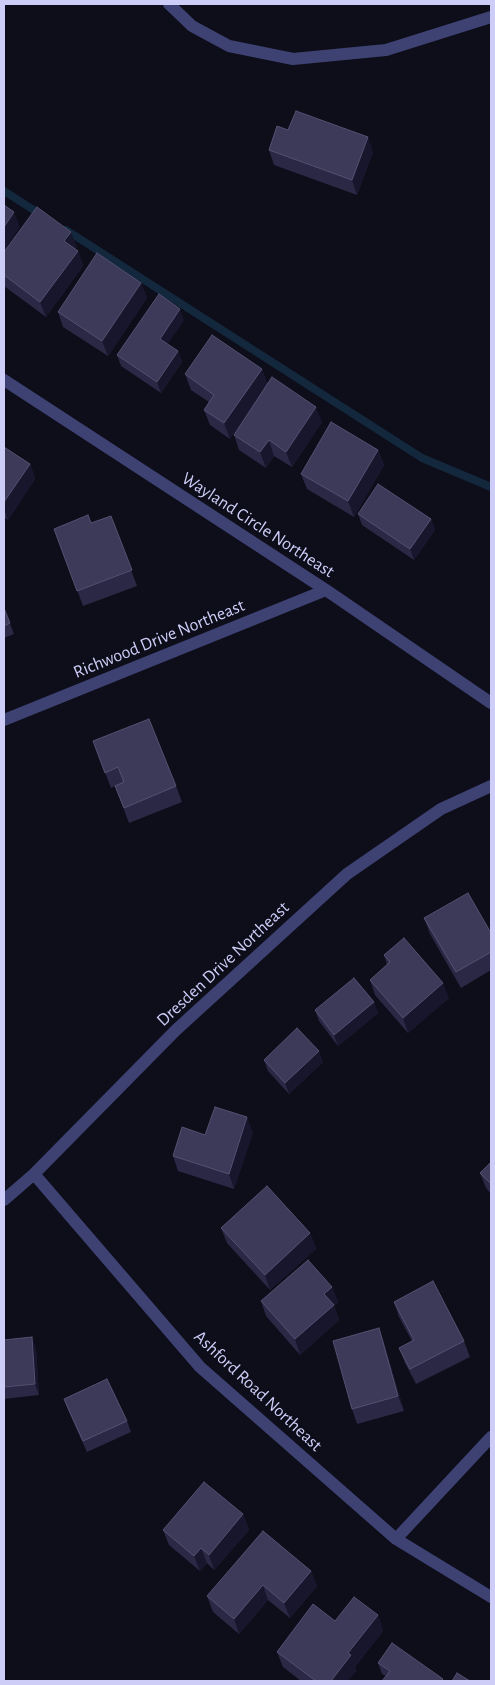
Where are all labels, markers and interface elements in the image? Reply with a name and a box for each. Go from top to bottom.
street label: Wayland Circle Northeast [178,468,338,582]
street label: Richwood Drive Northeast [70,595,248,683]
street label: Dresden Drive Northeast [152,897,294,1031]
street label: Ashford Road Northeast [189,1326,327,1456]

